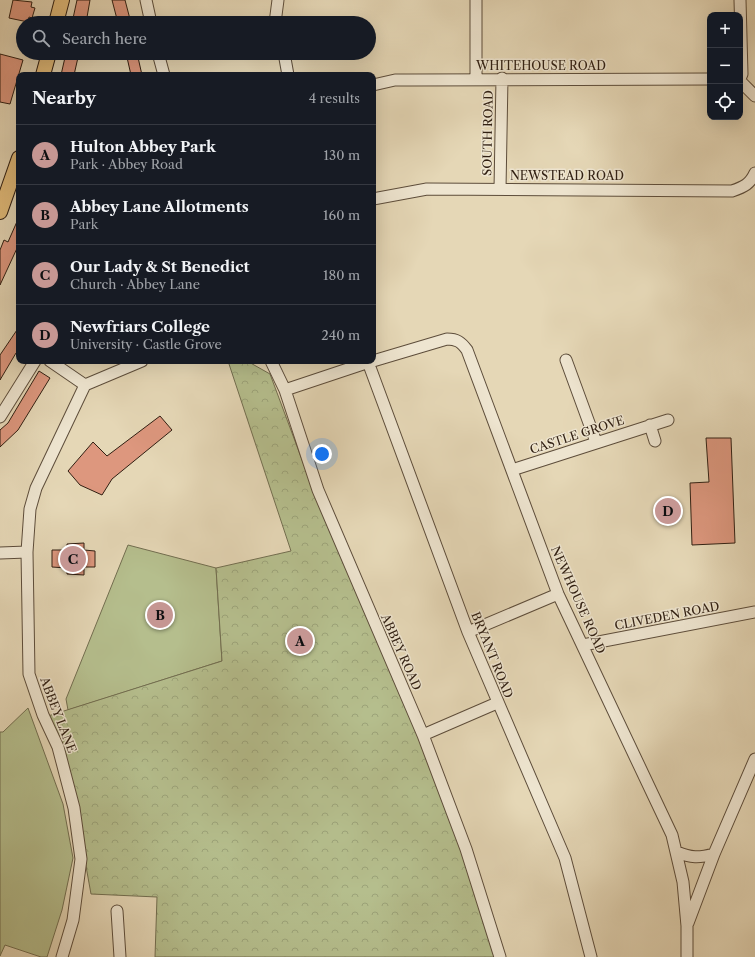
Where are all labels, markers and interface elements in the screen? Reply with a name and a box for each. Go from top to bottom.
map controls [707,12,743,120]
button: + [707,12,743,48]
search box [16,16,376,60]
icon: search [30,27,52,49]
text: Search here [62,29,147,48]
button: − [707,48,743,84]
street label: WHITEHOUSE ROAD [475,58,606,73]
button: locate [707,84,743,120]
text: Nearby [32,88,96,108]
text: 4 results [309,90,360,106]
street label: SOUTH ROAD [479,90,496,176]
text: Hulton Abbey Park [70,137,216,156]
text: A [40,147,50,163]
text: 130 m [324,147,360,163]
text: Park · Abbey Road [70,156,183,172]
street label: NEWSTEAD ROAD [510,168,624,183]
text: Abbey Lane Allotments [70,197,249,216]
text: B [40,207,50,223]
text: 160 m [323,207,360,223]
text: Park [70,216,98,232]
text: Our Lady & St Benedict [70,257,250,276]
text: C [40,267,50,283]
text: 180 m [323,267,360,283]
text: Church · Abbey Lane [70,276,200,292]
text: Newfriars College [70,317,210,336]
text: D [39,327,51,343]
text: 240 m [321,327,360,343]
text: University · Castle Grove [70,336,222,352]
street label: CASTLE GROVE [528,412,626,457]
your location [312,444,332,464]
pin: D [655,496,681,526]
pin: C [60,544,86,574]
street label: NEWHOUSE ROAD [548,544,609,656]
street label: CLIVEDEN ROAD [613,598,721,633]
pin: B [147,600,173,630]
street label: BRYANT ROAD [468,609,517,700]
street label: ABBEY ROAD [378,610,425,693]
pin: A [287,626,313,656]
street label: ABBEY LANE [37,674,80,755]

